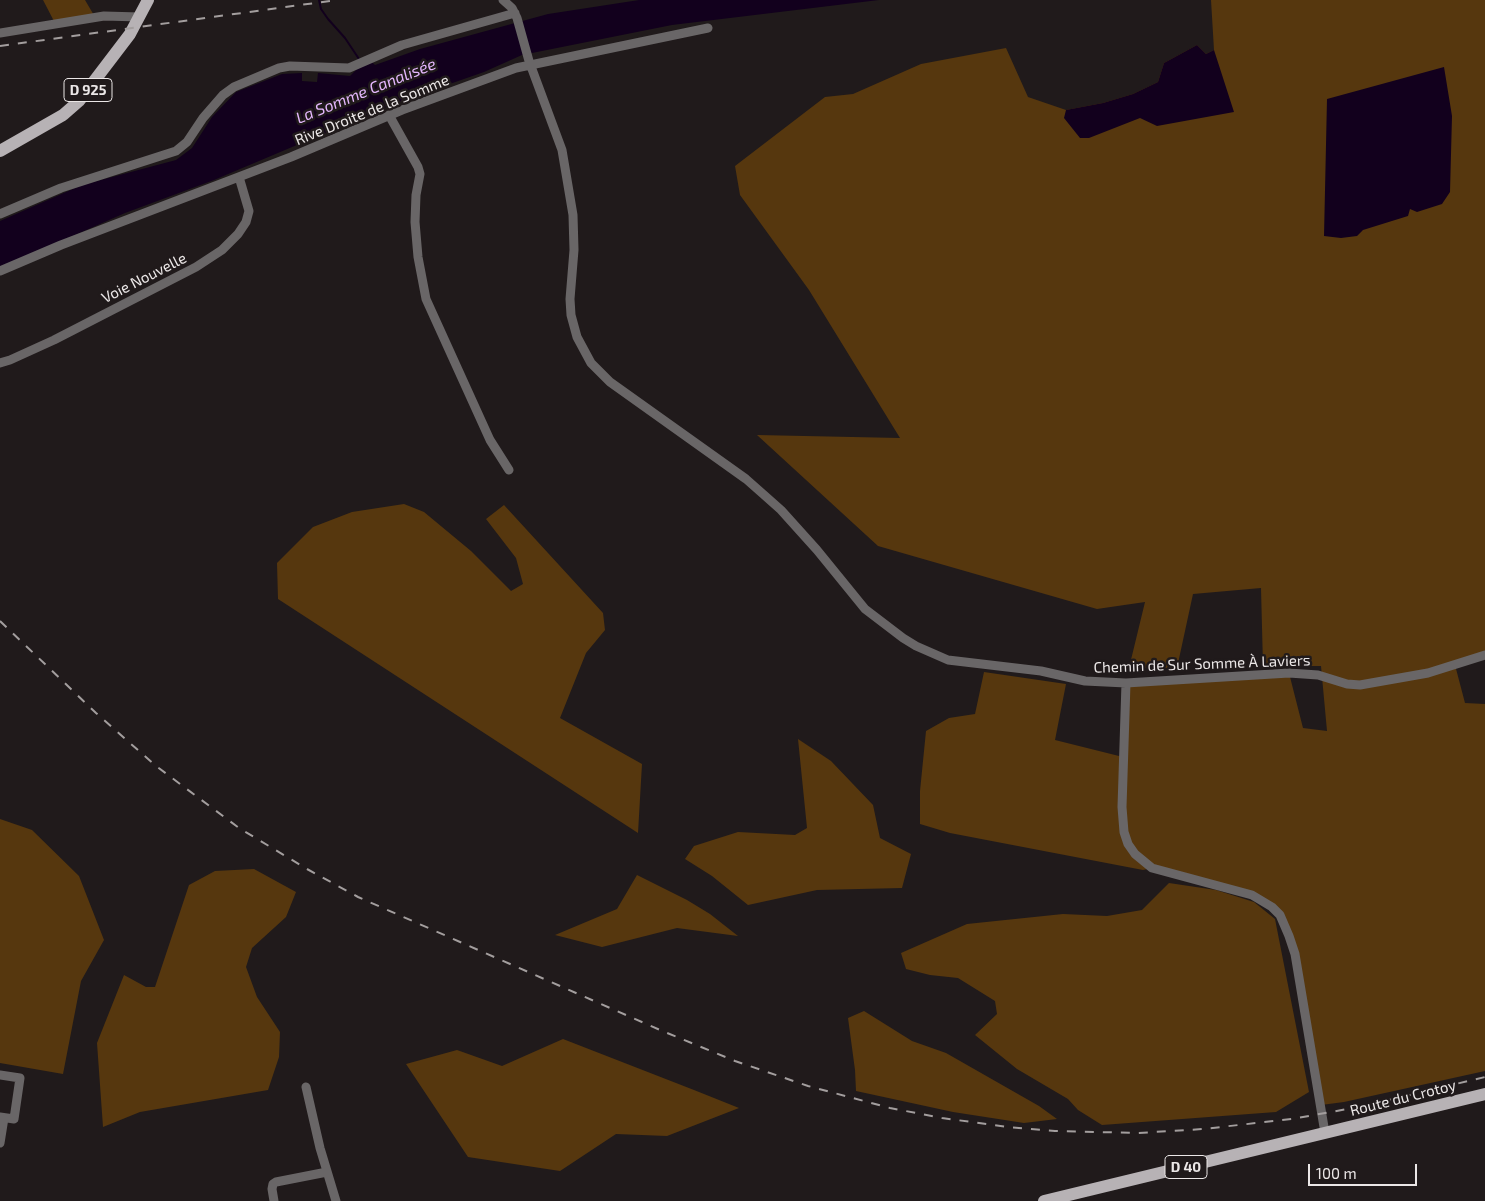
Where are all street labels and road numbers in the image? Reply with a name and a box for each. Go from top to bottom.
street label: Rive Droite de la Somme [292,71,452,149]
road number: D 925 [64,78,112,102]
street label: Voie Nouvelle [99,249,189,307]
street label: Chemin de Sur Somme À Laviers [1093,651,1311,677]
street label: Route du Crotoy [1348,1076,1458,1120]
road number: D 40 [1165,1156,1207,1178]

